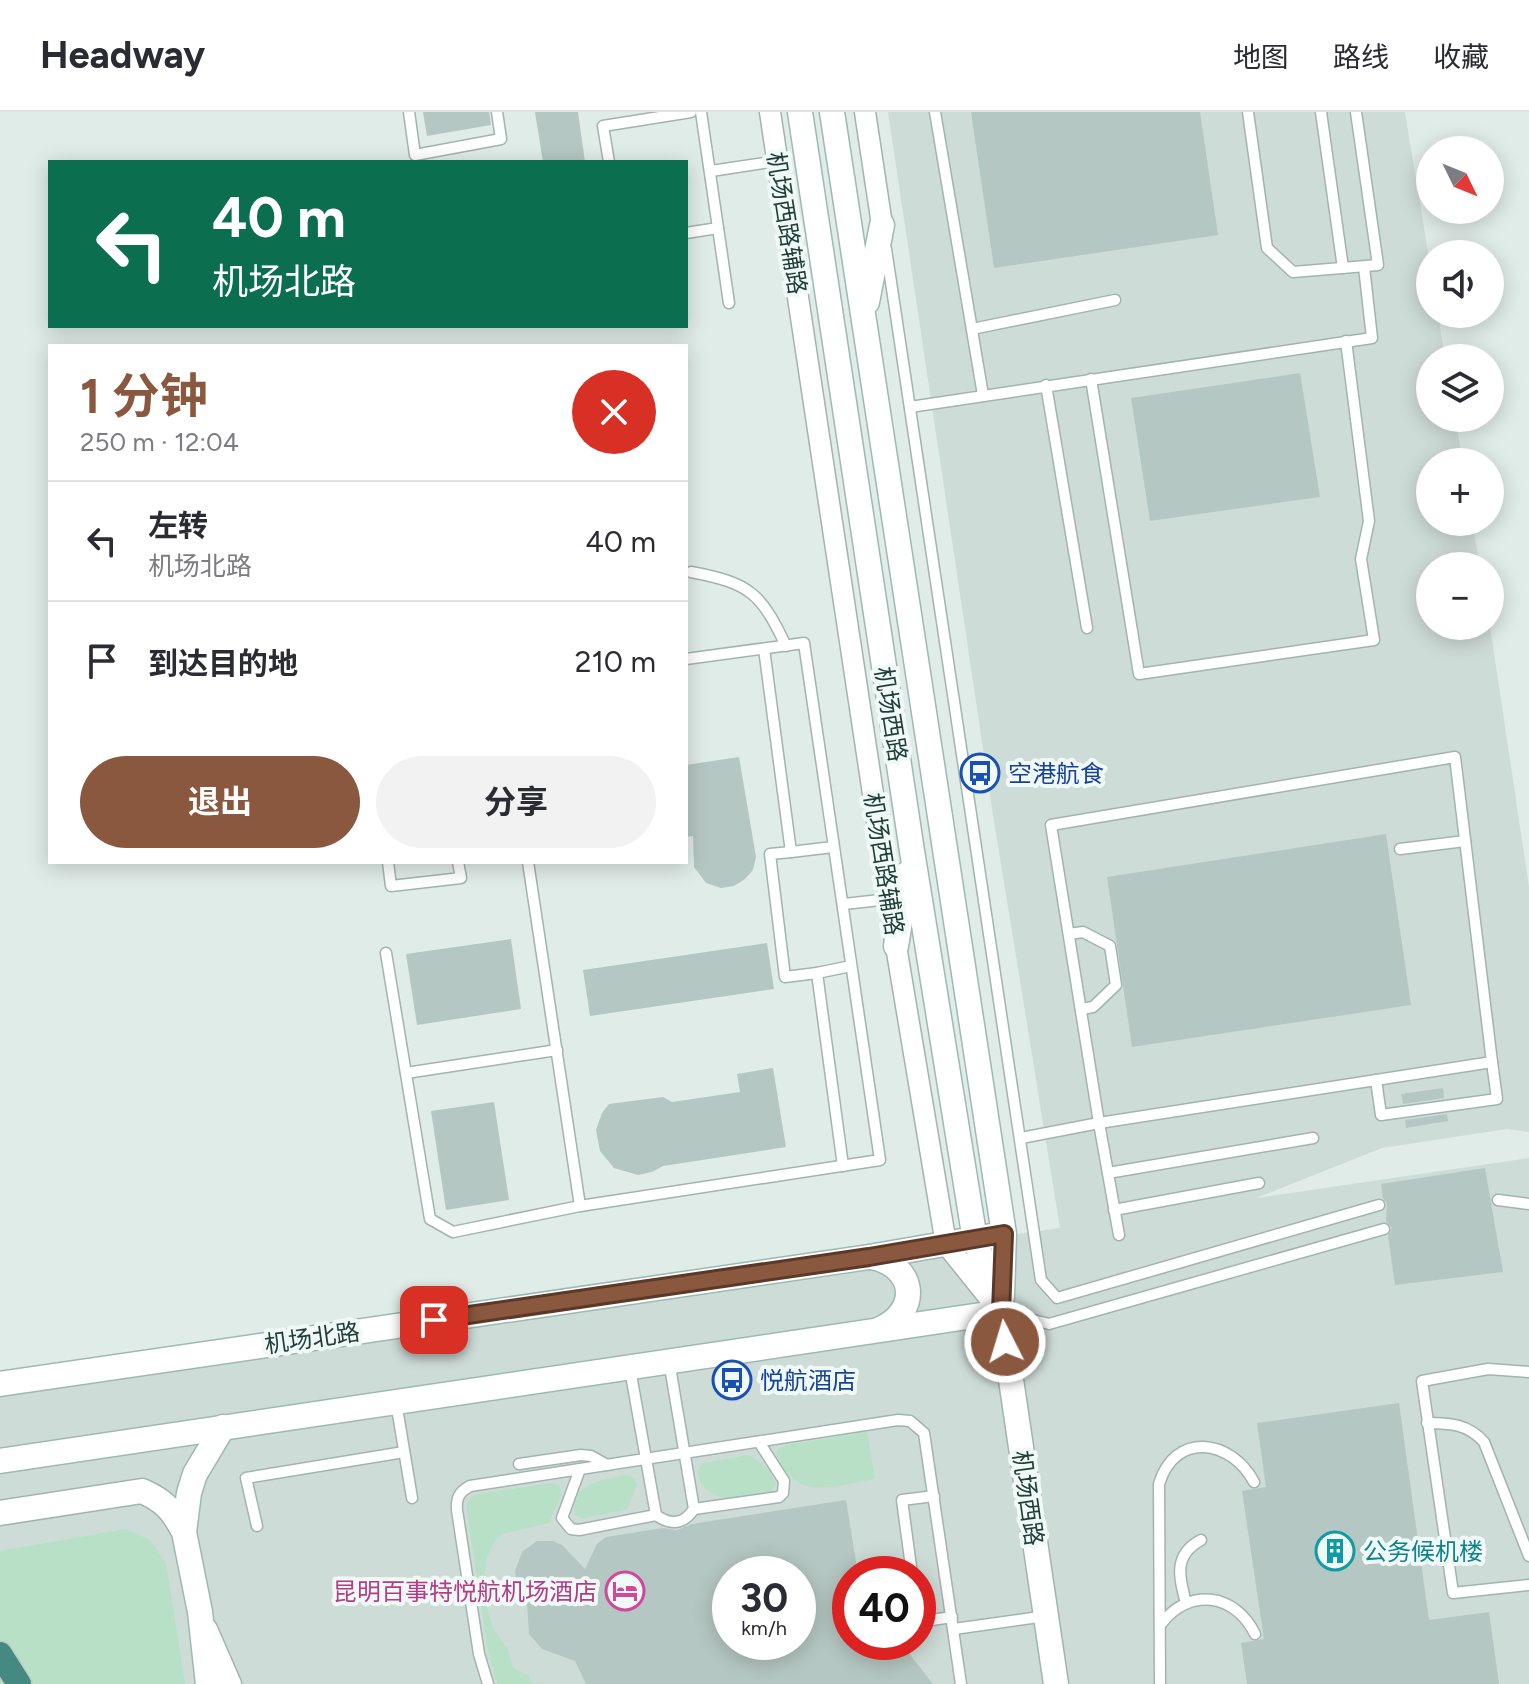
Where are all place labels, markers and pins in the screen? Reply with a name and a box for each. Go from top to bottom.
bus stop icon: 空港航食 [959,752,1001,794]
place label: 空港航食 [1008,759,1104,788]
pin [400,1286,468,1354]
bus stop icon: 悦航酒店 [711,1359,753,1401]
place label: 悦航酒店 [760,1366,856,1395]
building icon: 公务候机楼 [1314,1530,1356,1572]
place label: 公务候机楼 [1363,1537,1483,1566]
hotel icon: 昆明百事特悦航机场酒店 [604,1570,646,1612]
place label: 昆明百事特悦航机场酒店 [333,1577,597,1606]

